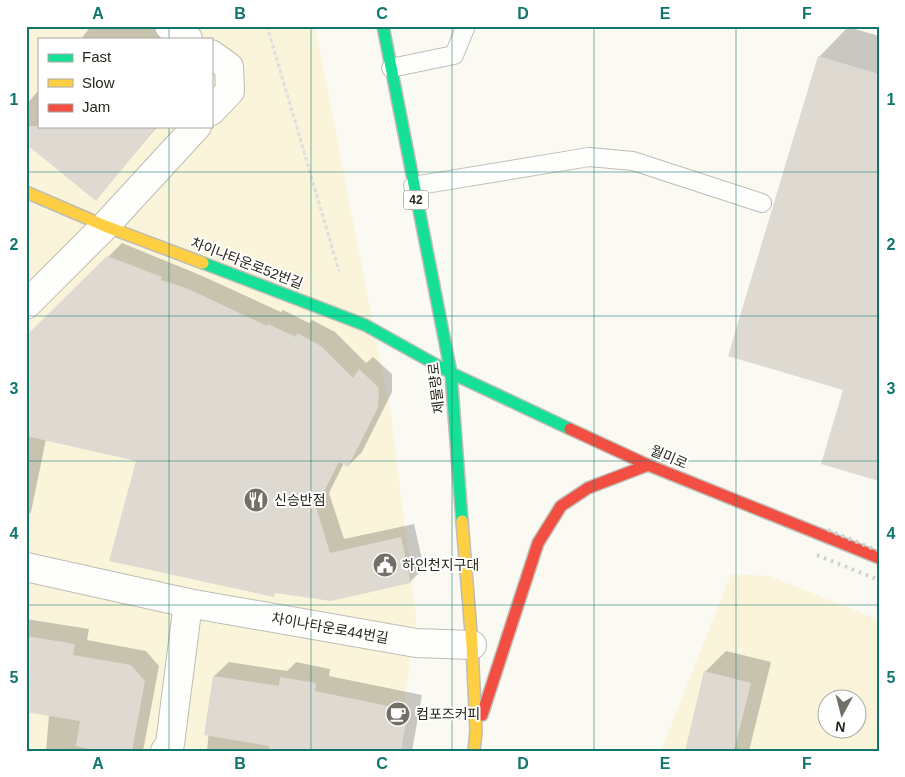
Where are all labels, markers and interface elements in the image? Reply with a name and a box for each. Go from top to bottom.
text: A [92,5,104,22]
text: B [234,5,246,22]
text: C [376,5,388,22]
text: D [517,5,529,22]
text: E [660,5,671,22]
text: F [802,5,812,22]
legend [38,38,212,128]
text: Fast [82,48,112,65]
text: Slow [82,74,115,91]
text: 1 [10,91,19,108]
text: 1 [887,91,896,108]
text: Jam [82,98,110,115]
road number: 42 [404,190,428,210]
street label: 차이나타운로52번길 [189,234,305,292]
text: 2 [10,236,19,253]
text: 2 [887,236,896,253]
street label: 제물량로 [425,361,447,415]
text: 3 [10,380,19,397]
text: 3 [887,380,896,397]
street label: 월미로 [648,442,690,472]
restaurant icon: 신승반점 [243,487,269,513]
place label: 신승반점 [274,492,326,508]
text: 4 [10,525,19,542]
text: 4 [887,525,896,542]
public building icon: 하인천지구대 [372,552,398,578]
place label: 하인천지구대 [402,557,479,573]
street label: 차이나타운로44번길 [270,610,390,646]
text: 5 [10,669,19,686]
text: 5 [887,669,896,686]
north arrow [818,690,868,740]
cafe icon: 컴포즈커피 [385,701,411,727]
place label: 컴포즈커피 [416,706,480,722]
text: N [834,718,846,735]
text: A [92,755,104,772]
text: B [234,755,246,772]
text: C [376,755,388,772]
text: D [517,755,529,772]
text: E [660,755,671,772]
text: F [802,755,812,772]

